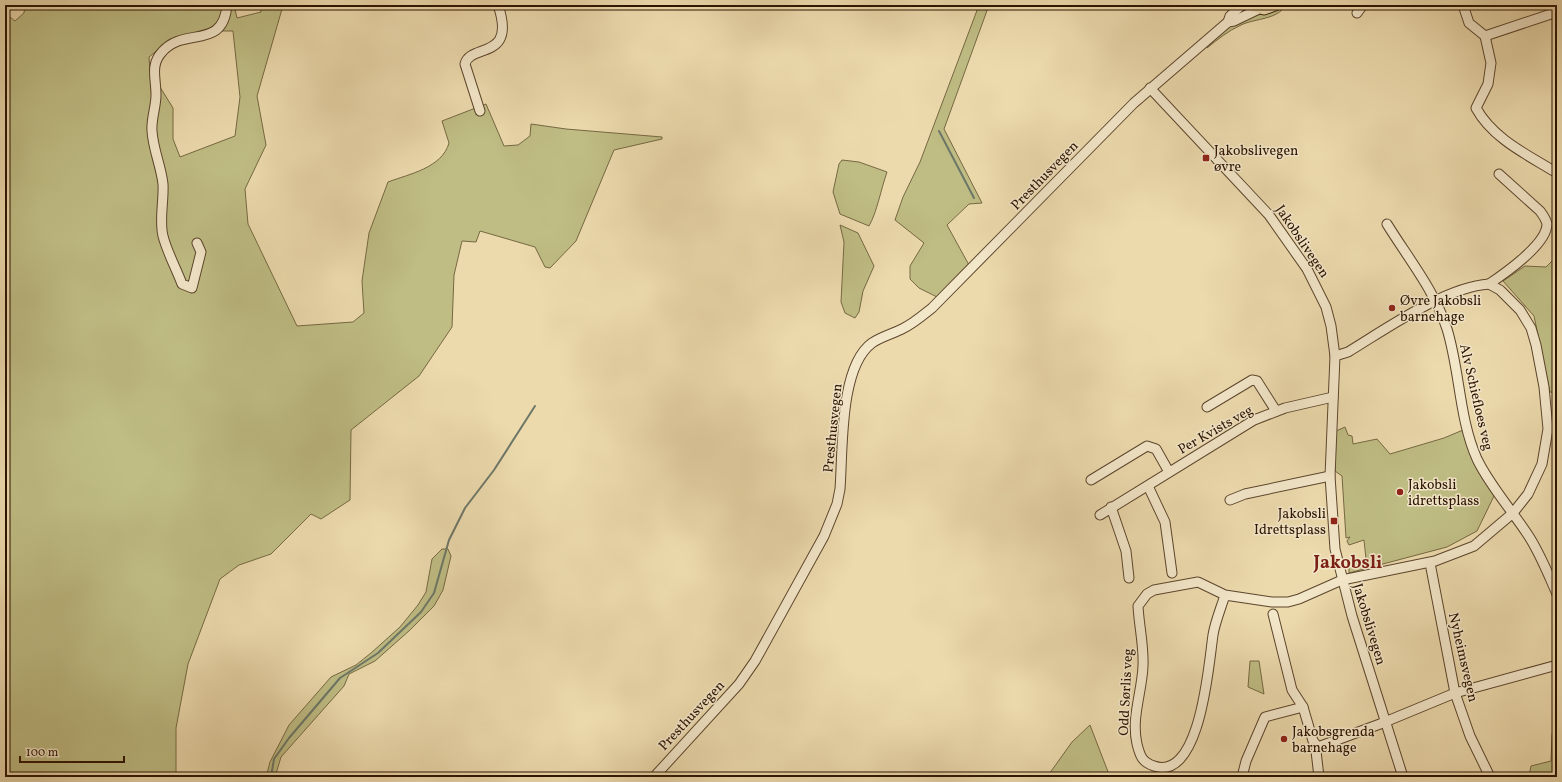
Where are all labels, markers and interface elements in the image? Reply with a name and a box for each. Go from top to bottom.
street label: Presthusvegen [1007,137,1083,215]
place label: Jakobslivegen øvre [1214,142,1298,177]
marker: Jakobslivegen øvre [1201,153,1211,163]
street label: Jakobslivegen [1270,202,1333,282]
place label: Øvre Jakobsli barnehage [1400,292,1481,327]
marker: Øvre Jakobsli barnehage [1387,303,1397,313]
street label: Alv Schiefloes veg [1454,342,1497,453]
street label: Presthusvegen [819,383,848,474]
street label: Per Kvists veg [1175,401,1257,459]
place label: Jakobsli idrettsplass [1408,476,1479,511]
marker: Jakobsli idrettsplass [1395,487,1405,497]
place label: Jakobsli Idrettsplass [1254,505,1326,540]
marker: Jakobsli Idrettsplass [1329,516,1339,526]
district label: Jakobsli [1313,551,1382,576]
street label: Jakobslivegen [1347,581,1390,668]
street label: Nyheimsvegen [1443,611,1482,704]
street label: Odd Sørlis veg [1115,648,1138,736]
street label: Presthusvegen [655,677,730,755]
place label: Jakobsgrenda barnehage [1292,723,1375,758]
marker: Jakobsgrenda barnehage [1279,734,1289,744]
scale bar [20,738,124,764]
text: 100 m [26,745,59,761]

